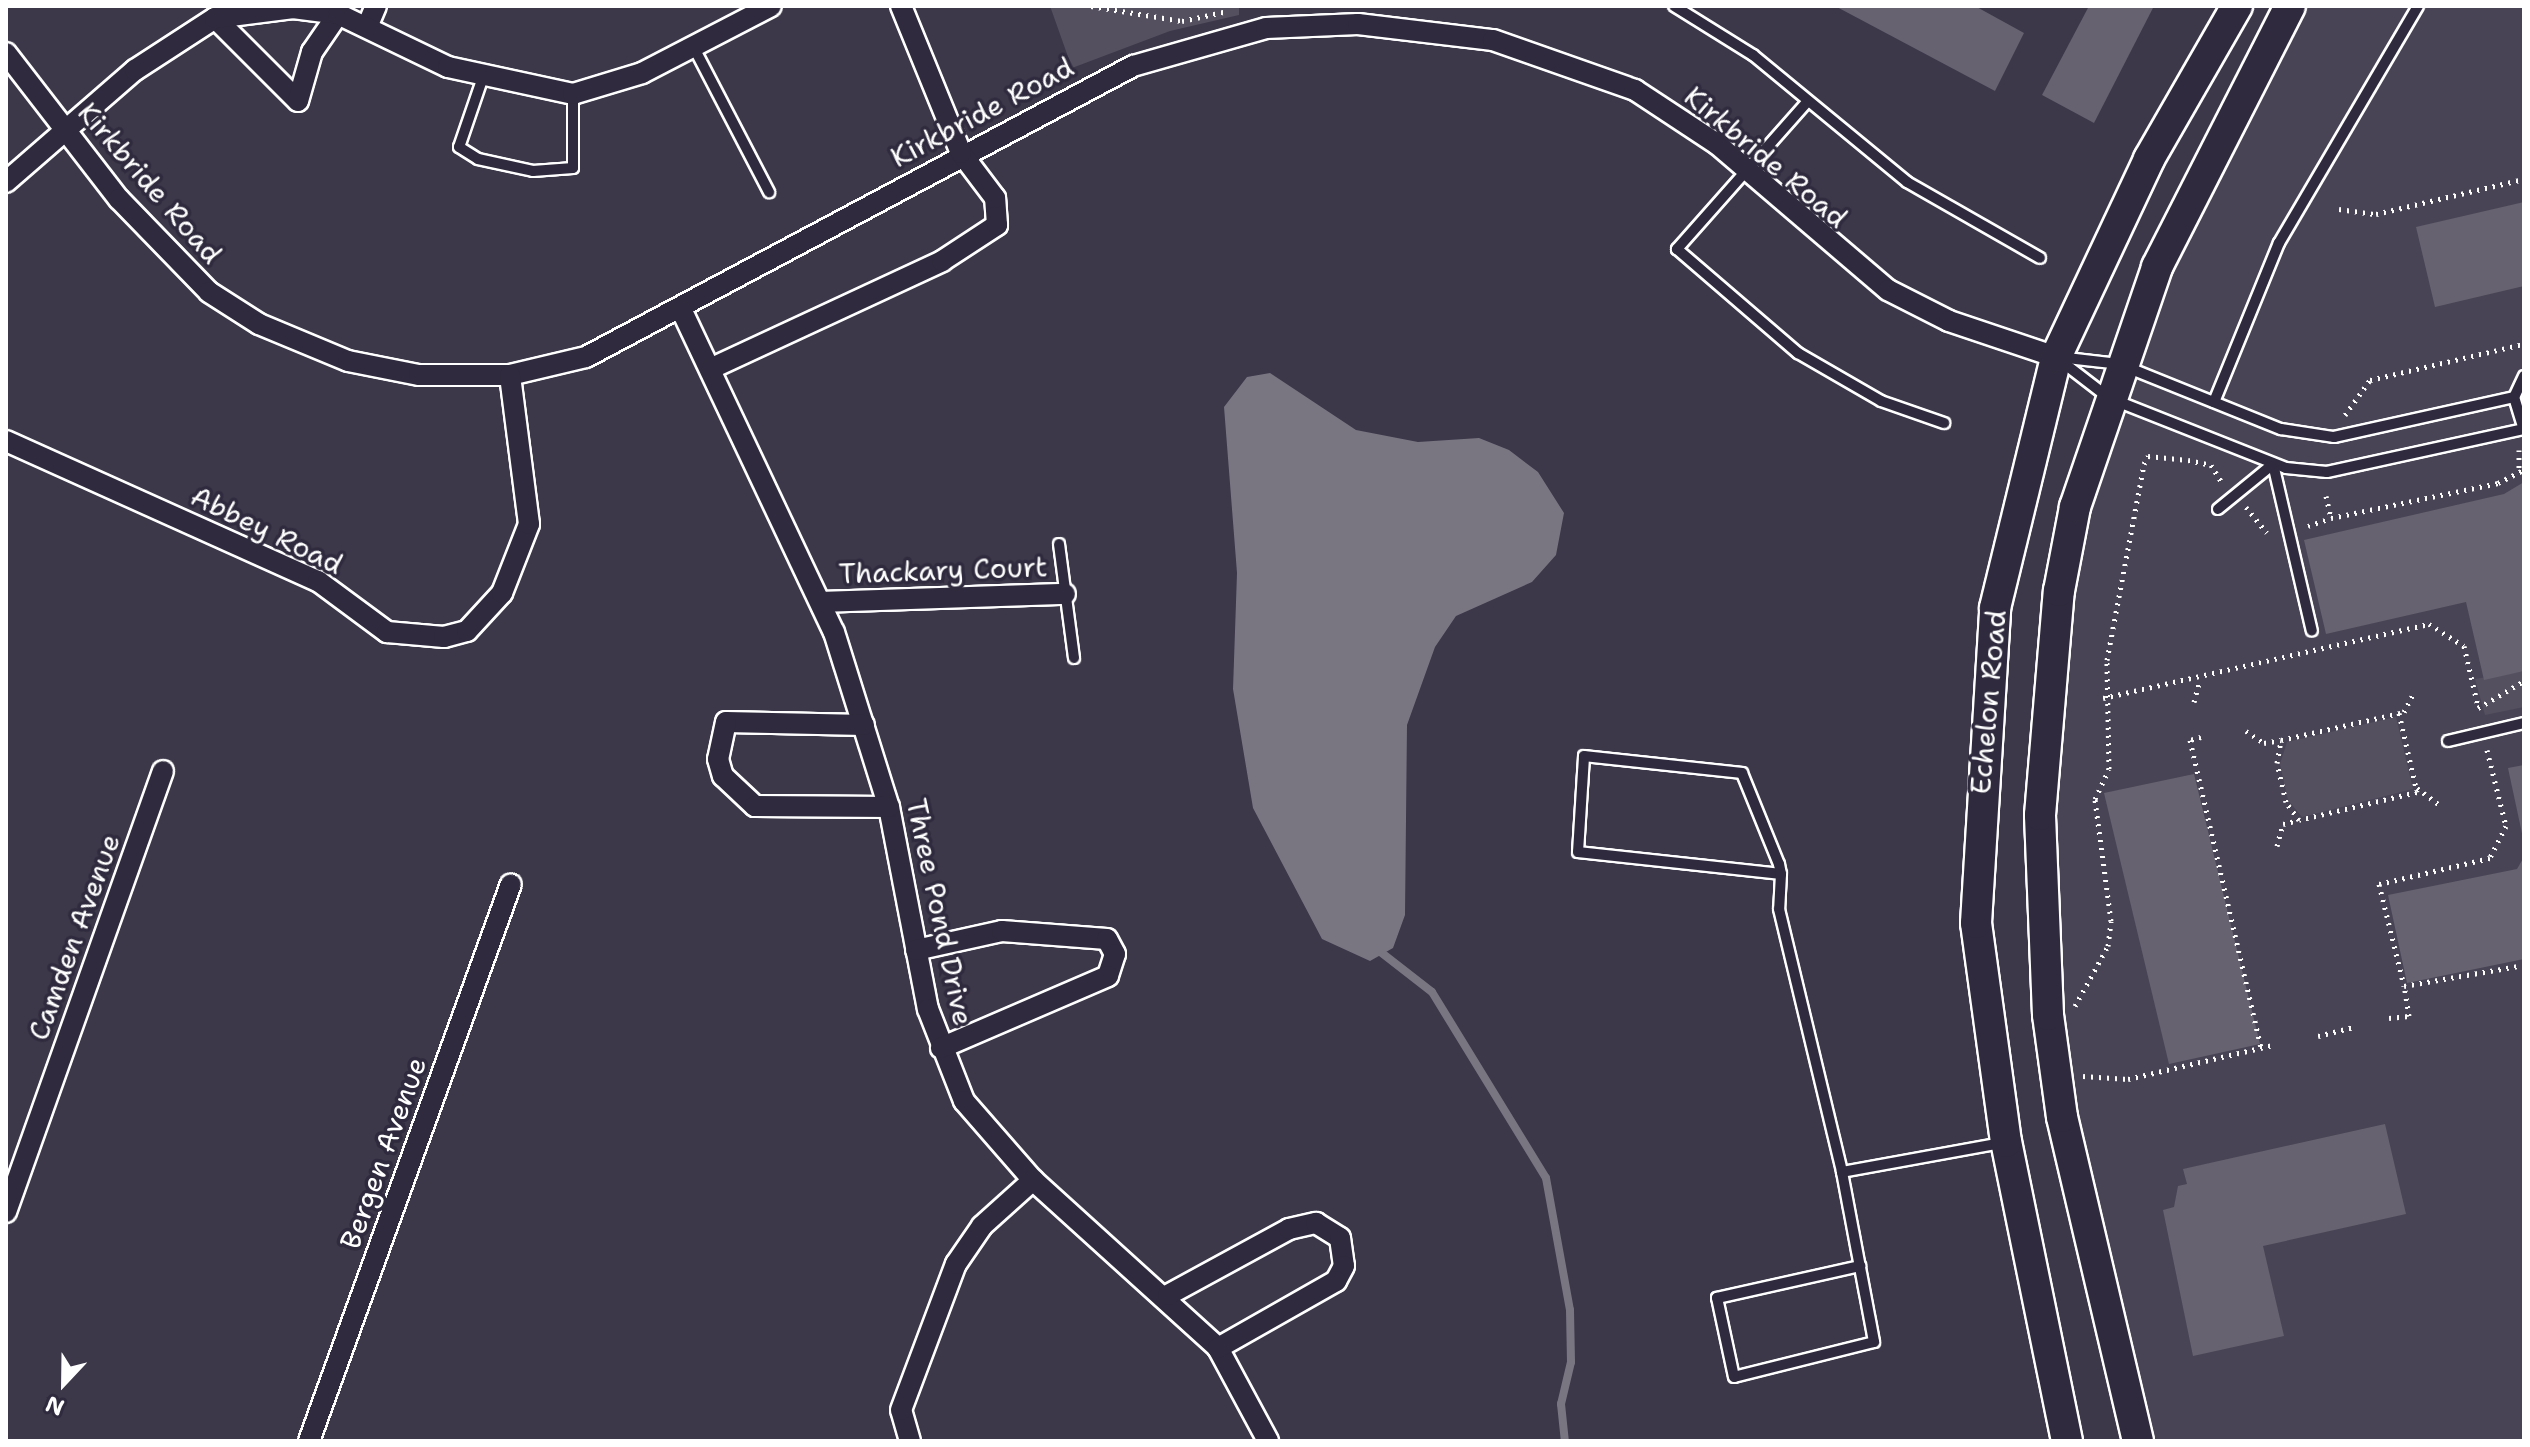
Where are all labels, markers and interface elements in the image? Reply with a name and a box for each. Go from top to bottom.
street label: Kirkbride Road [885,50,1079,174]
street label: Kirkbride Road [1678,79,1854,235]
street label: Kirkbride Road [71,96,229,270]
street label: Abbey Road [186,479,348,581]
street label: Thackary Court [838,550,1048,590]
street label: Echelon Road [1963,608,2013,796]
street label: Three Pond Drive [900,796,980,1028]
street label: Camden Avenue [21,829,127,1045]
street label: Bergen Avenue [333,1053,433,1253]
north arrow [24,1343,104,1423]
text: N [41,1389,68,1422]

